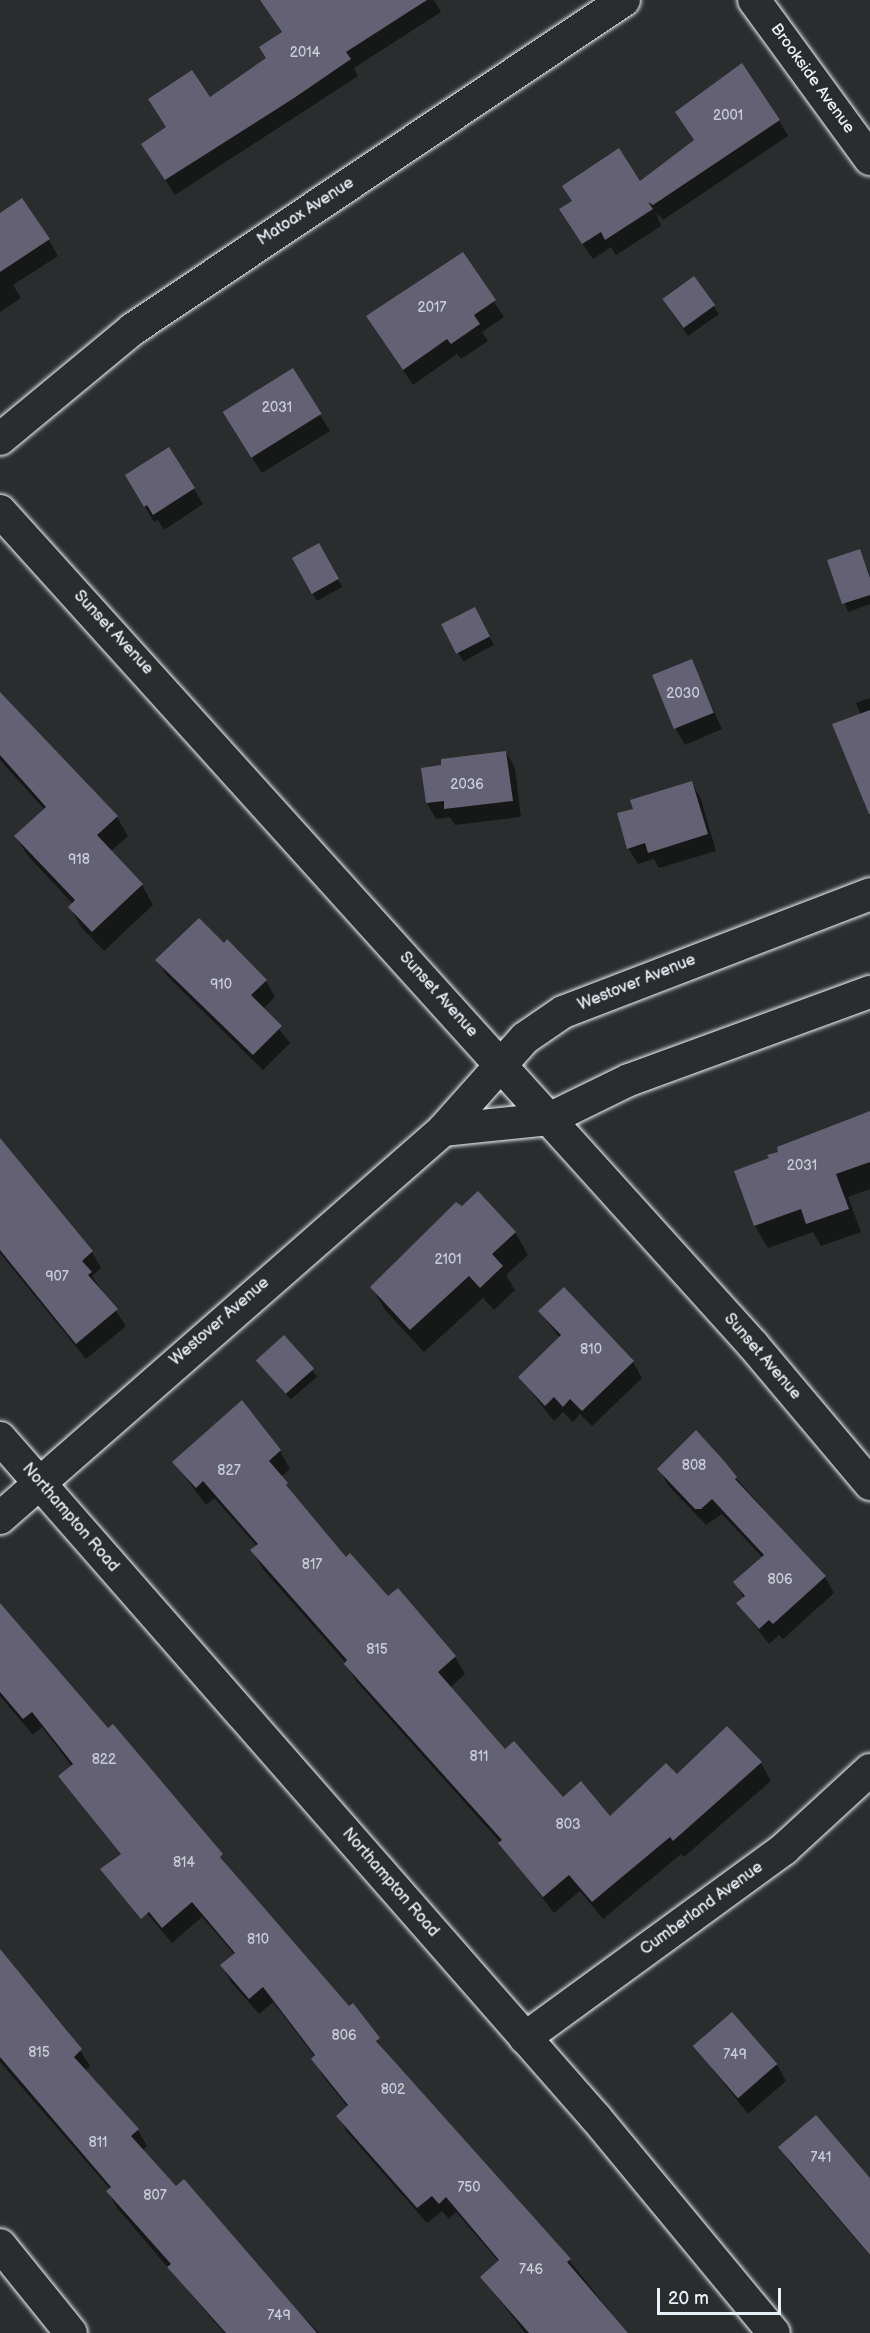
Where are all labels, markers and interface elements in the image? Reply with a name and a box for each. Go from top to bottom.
street label: Brookside Avenue [766,20,858,138]
house number: 2014 [290,45,320,61]
house number: 2001 [713,108,743,124]
street label: Matoax Avenue [254,174,358,250]
house number: 2017 [418,300,446,316]
house number: 2031 [262,400,292,416]
street label: Sunset Avenue [69,587,157,679]
house number: 2030 [666,686,700,702]
house number: 2036 [450,777,484,793]
house number: 918 [68,852,90,868]
street label: Sunset Avenue [395,948,481,1042]
street label: Westover Avenue [575,951,699,1015]
house number: 910 [210,977,232,993]
house number: 2031 [787,1158,817,1174]
house number: 2101 [434,1252,462,1268]
house number: 907 [45,1269,69,1285]
street label: Westover Avenue [166,1274,274,1370]
street label: Sunset Avenue [719,1310,805,1404]
house number: 810 [580,1342,602,1358]
house number: 808 [682,1458,706,1474]
street label: Northampton Road [18,1460,122,1576]
house number: 827 [217,1463,241,1479]
house number: 817 [302,1557,322,1573]
house number: 806 [768,1572,792,1588]
house number: 815 [366,1642,388,1658]
house number: 811 [470,1749,488,1765]
house number: 822 [92,1752,116,1768]
house number: 803 [555,1817,581,1833]
street label: Northampton Road [338,1825,442,1941]
house number: 814 [173,1855,195,1871]
street label: Cumberland Avenue [637,1858,767,1960]
house number: 810 [247,1932,269,1948]
house number: 806 [332,2028,356,2044]
house number: 815 [28,2045,50,2061]
house number: 749 [723,2047,747,2063]
house number: 802 [381,2082,405,2098]
house number: 811 [89,2135,107,2151]
house number: 741 [811,2150,831,2166]
house number: 750 [457,2180,481,2196]
house number: 807 [143,2188,167,2204]
house number: 746 [519,2262,543,2278]
scale bar [660,2276,784,2314]
text: 20 m [668,2288,709,2309]
house number: 749 [267,2308,291,2324]

